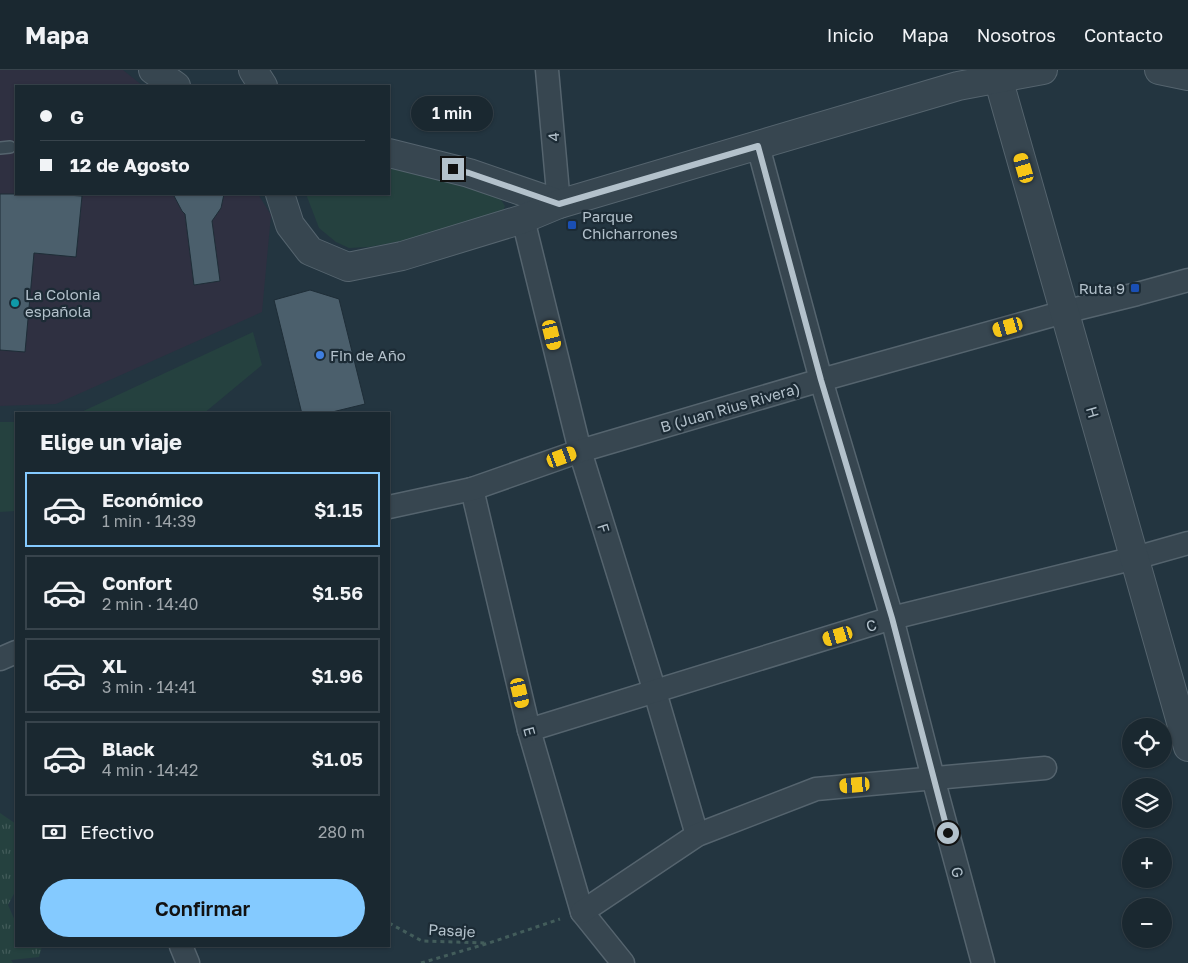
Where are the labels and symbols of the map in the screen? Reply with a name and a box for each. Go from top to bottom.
callout: 1 min [412,97,494,132]
street label: 4 [544,132,562,142]
car [1012,152,1035,184]
route end [442,158,464,180]
place label: Parque Chicharrones [582,207,678,242]
marker: Parque Chicharrones [566,219,578,231]
place label: Ruta 9 [1079,279,1125,297]
marker: Ruta 9 [1129,282,1141,294]
place label: La Colonia española [25,285,101,320]
marker: La Colonia española [9,297,21,309]
car [991,316,1024,338]
car [541,319,562,351]
place label: Fin de Año [330,346,406,364]
marker: Fin de Año [314,349,326,361]
street label: B (Juan Rius Rivera) [658,378,802,436]
street label: H [1083,404,1103,420]
car [545,445,578,469]
street label: F [594,521,614,535]
street label: C [863,615,879,635]
car [821,624,854,648]
car [509,677,530,709]
street label: E [520,724,540,738]
car [839,776,870,794]
route start [937,822,959,844]
street label: G [948,865,968,879]
street label: Pasaje [428,920,476,940]

